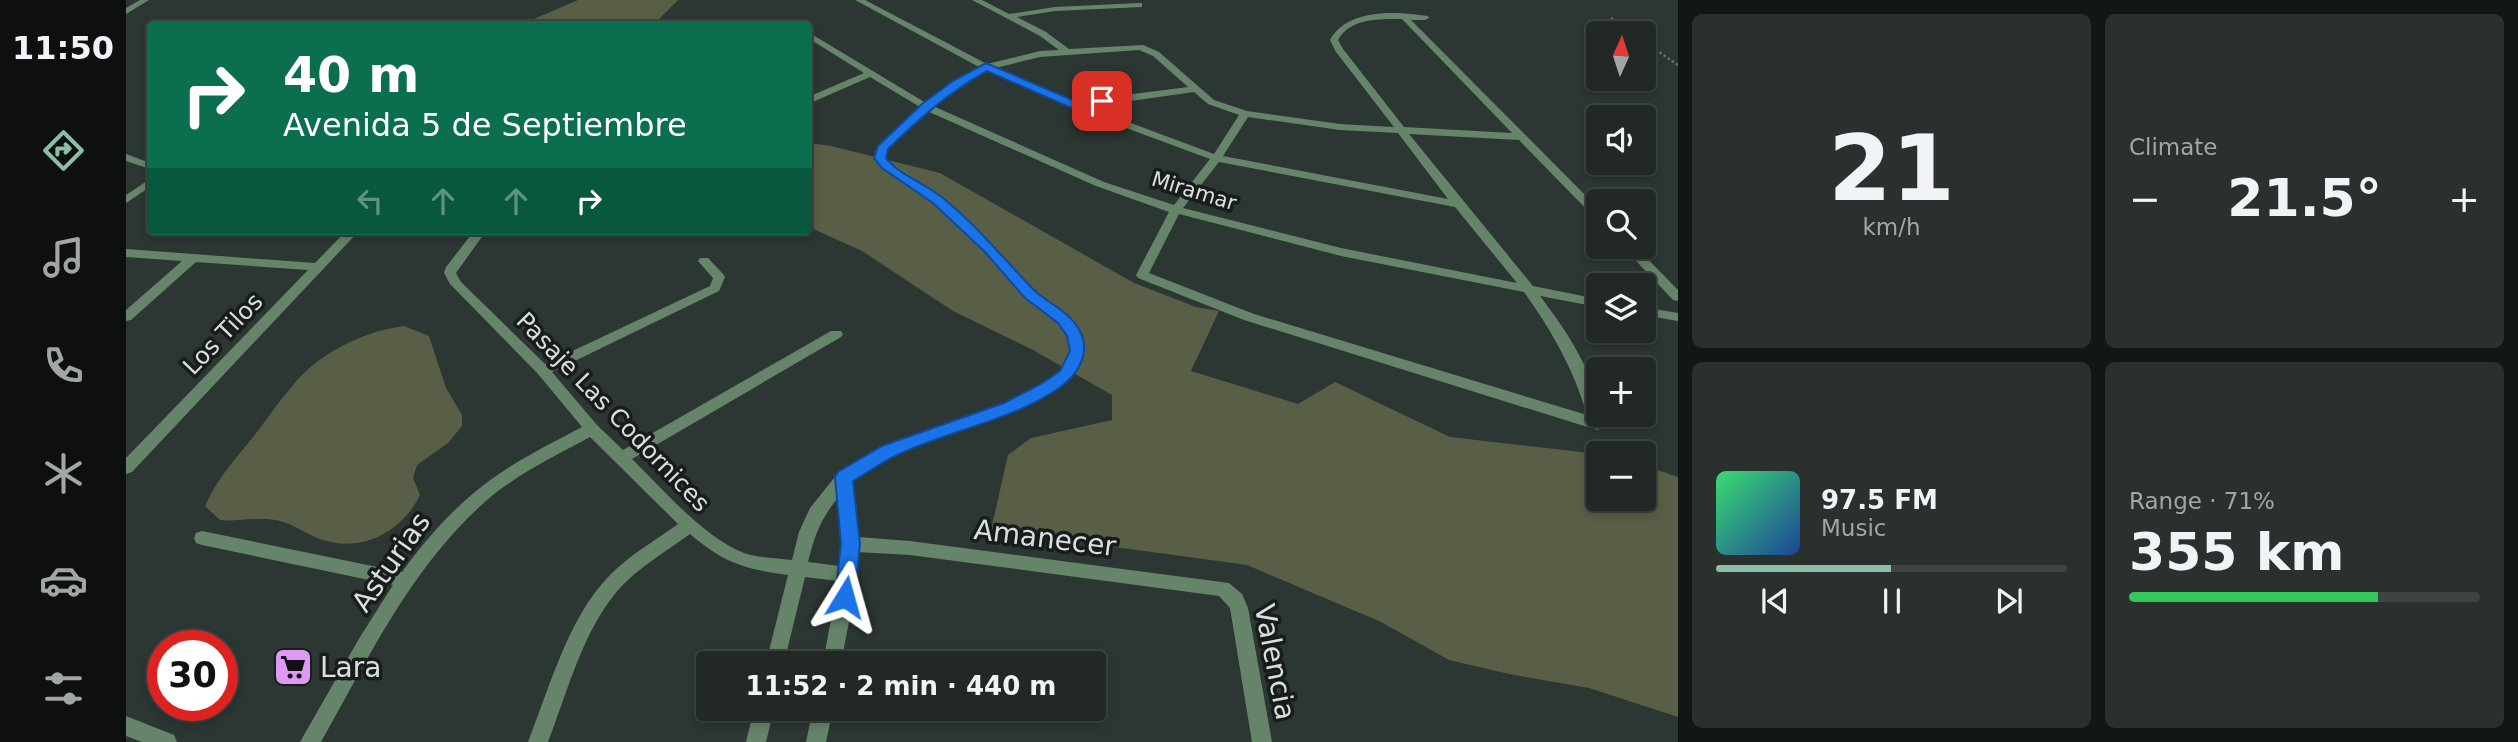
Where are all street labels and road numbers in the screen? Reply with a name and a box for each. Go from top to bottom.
street label: Miramar [1149,167,1240,215]
street label: Los Tilos [177,288,269,380]
street label: Pasaje Las Codornices [511,307,715,517]
street label: Asturias [345,506,437,618]
street label: Amanecer [972,513,1118,563]
street label: Valencia [1248,601,1302,723]

